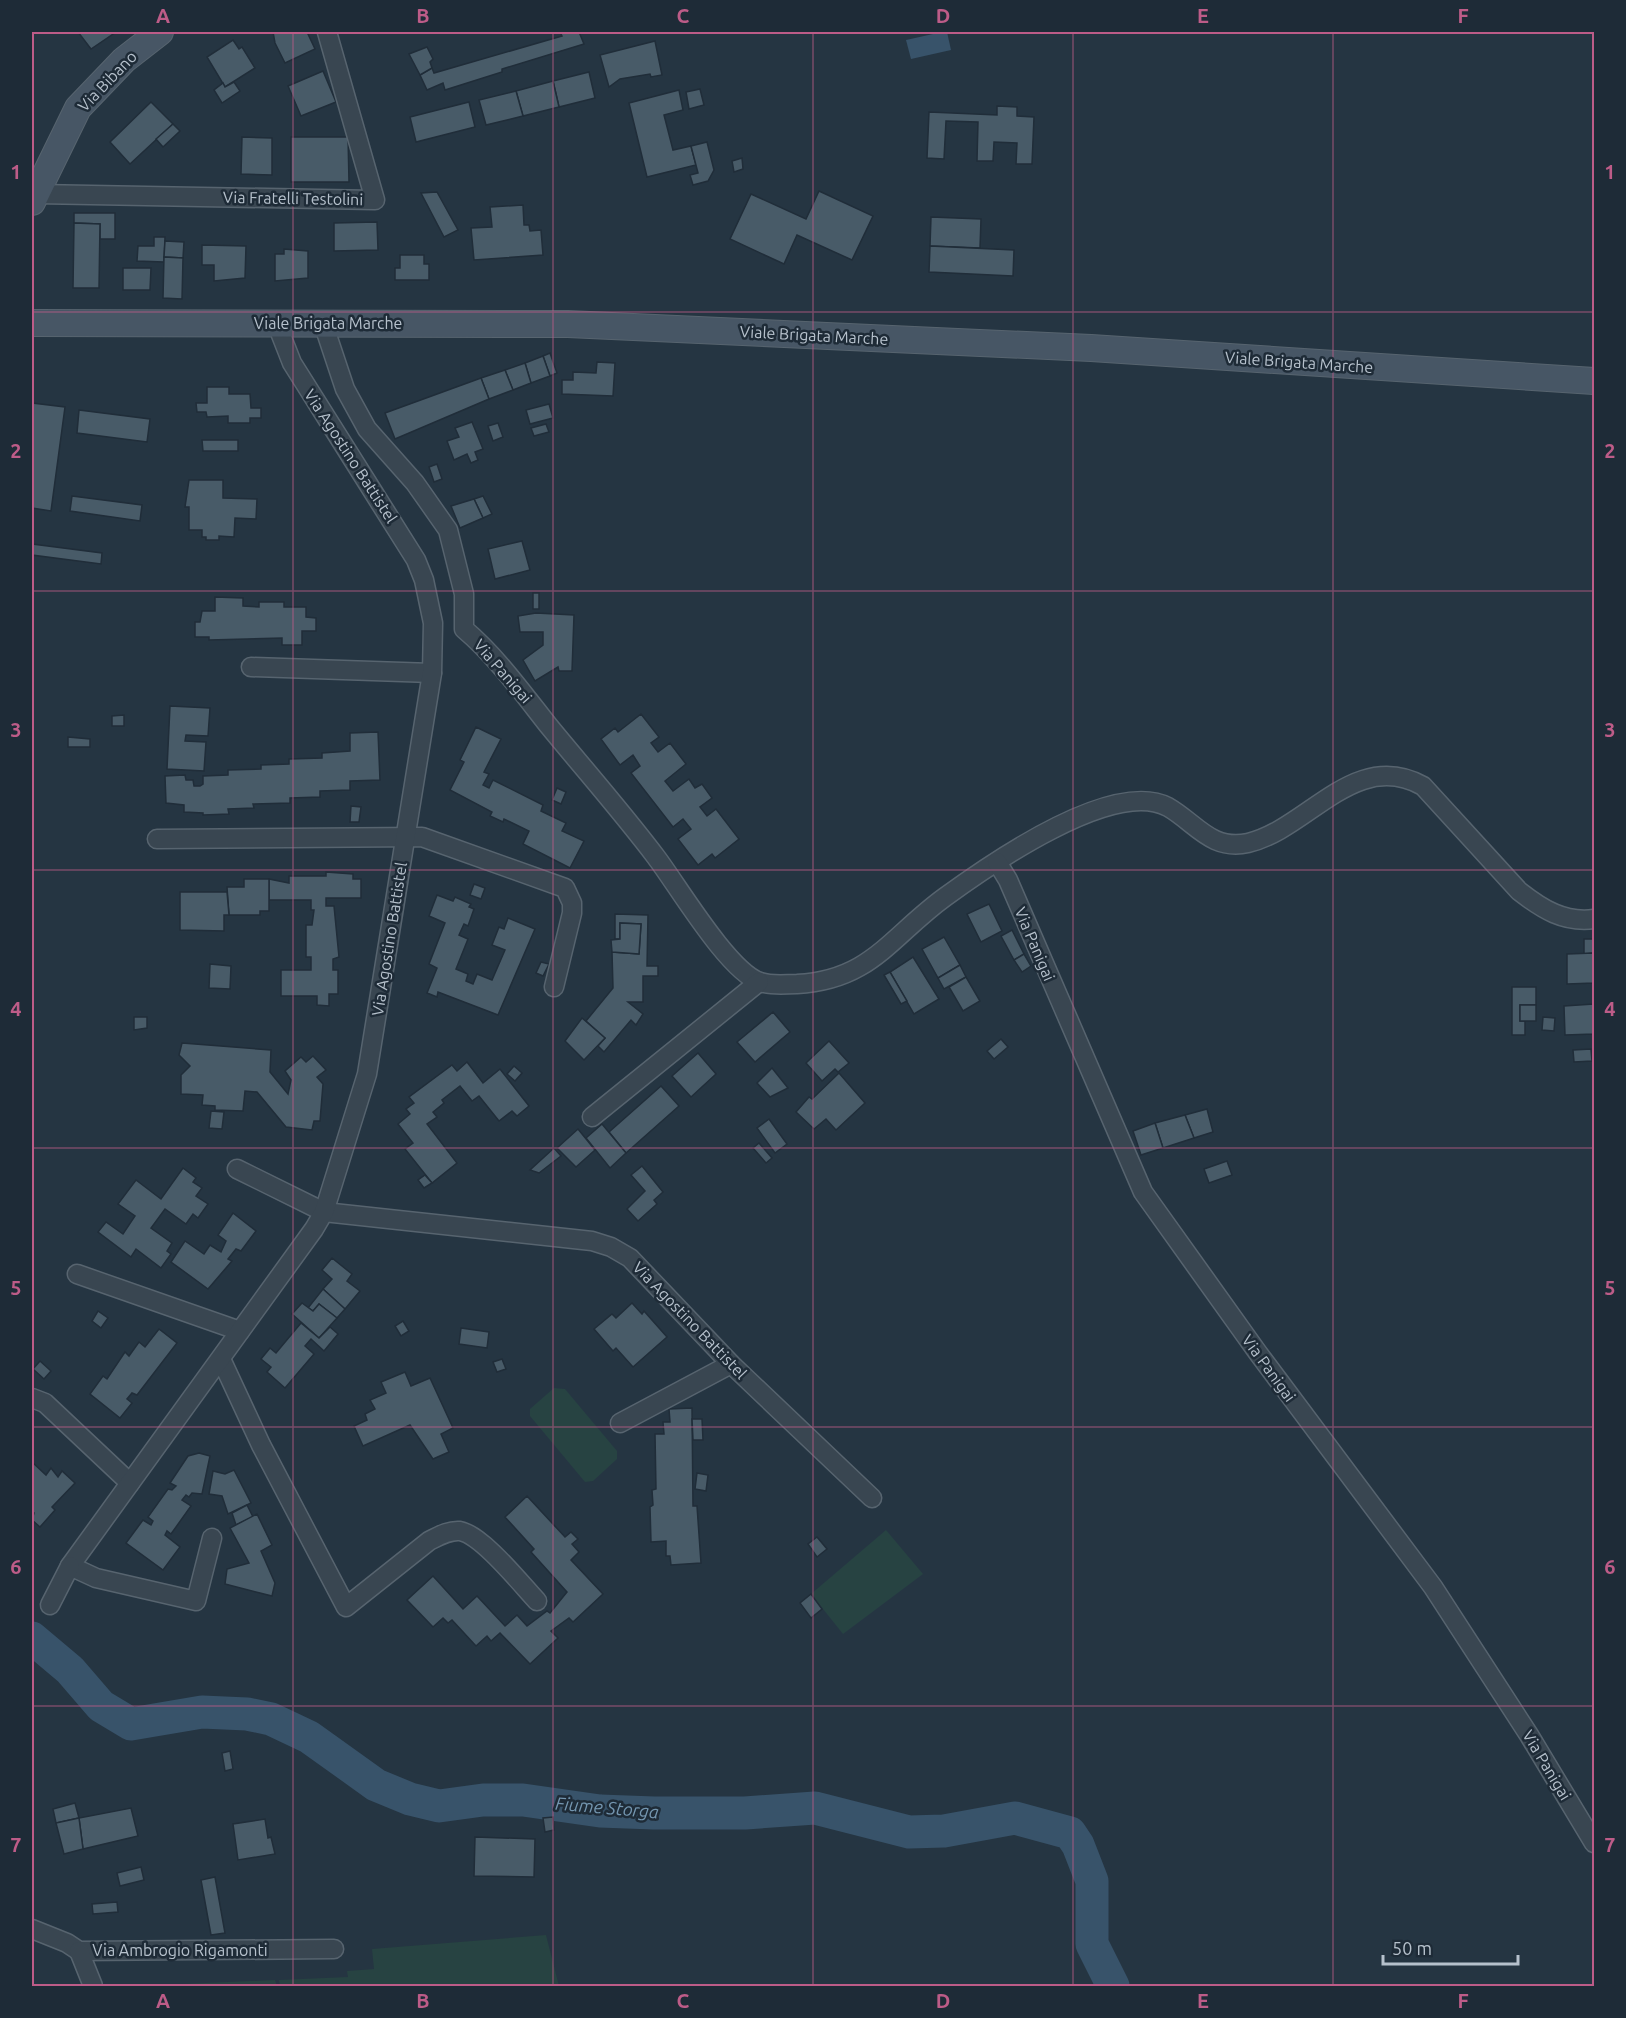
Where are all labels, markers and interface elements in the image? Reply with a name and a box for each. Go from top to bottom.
text: A [156,4,170,27]
text: B [416,4,430,27]
text: C [677,4,690,27]
text: D [936,4,950,27]
text: E [1197,4,1209,27]
text: F [1457,4,1469,27]
street label: Via Bibano [74,47,140,115]
text: 1 [10,160,22,183]
text: 1 [1604,160,1616,183]
street label: Via Fratelli Testolini [223,188,363,208]
street label: Viale Brigata Marche [254,314,402,332]
street label: Viale Brigata Marche [739,322,889,348]
street label: Viale Brigata Marche [1224,348,1374,376]
street label: Via Agostino Battistel [301,386,401,526]
text: 2 [10,439,22,462]
text: 2 [1604,439,1616,462]
street label: Via Panigai [470,635,536,707]
text: 3 [10,718,22,741]
text: 3 [1604,718,1616,741]
street label: Via Agostino Battistel [368,861,410,1017]
street label: Via Panigai [1011,904,1059,984]
text: 4 [10,997,22,1020]
text: 4 [1604,997,1616,1020]
street label: Via Agostino Battistel [629,1258,751,1382]
text: 5 [10,1276,22,1299]
text: 5 [1604,1276,1616,1299]
street label: Via Panigai [1239,1331,1299,1405]
text: 6 [10,1555,22,1578]
text: 6 [1604,1555,1616,1578]
street label: Via Panigai [1519,1727,1575,1803]
water label: Fiume Storga [554,1793,660,1822]
text: 7 [10,1833,22,1856]
text: 7 [1604,1833,1616,1856]
scale bar [1383,1928,1518,1966]
text: 50 m [1392,1938,1432,1958]
street label: Via Ambrogio Rigamonti [92,1941,268,1959]
text: A [156,1989,170,2012]
text: B [416,1989,430,2012]
text: C [677,1989,690,2012]
text: D [936,1989,950,2012]
text: E [1197,1989,1209,2012]
text: F [1457,1989,1469,2012]

